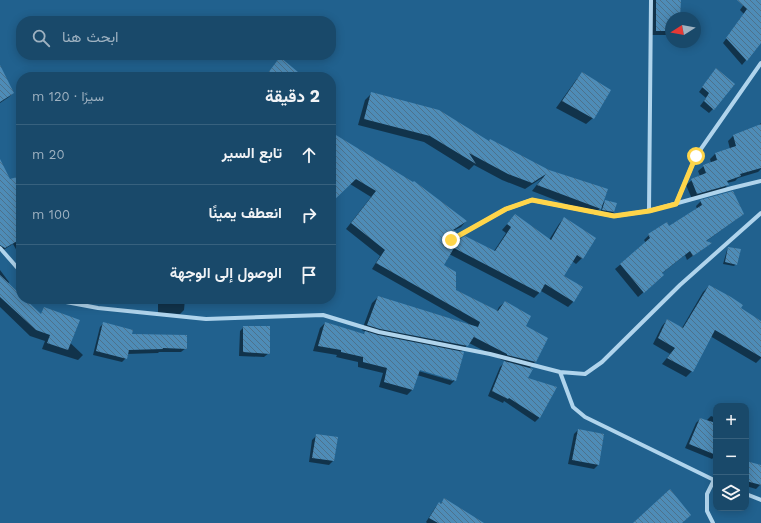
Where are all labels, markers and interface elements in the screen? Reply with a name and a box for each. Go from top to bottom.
north arrow [665,12,701,48]
search box [16,16,336,60]
icon: search [30,27,52,49]
text: ابحث هنا [62,28,119,46]
text: 2 دقيقة [265,86,320,106]
text: سيرًا · 120 m [32,89,104,104]
text: تابع السير [222,144,282,162]
icon: ahead [298,144,320,166]
text: 20 m [32,147,65,162]
route start [687,147,705,165]
text: انعطف يمينًا [209,204,282,222]
icon: right [298,204,320,226]
text: 100 m [32,207,70,222]
route end [442,231,460,249]
text: الوصول إلى الوجهة [170,264,282,282]
icon: arrive [298,264,320,286]
map controls [713,403,749,511]
button: + [713,403,749,439]
button: − [713,439,749,475]
button: layers [713,475,749,511]

